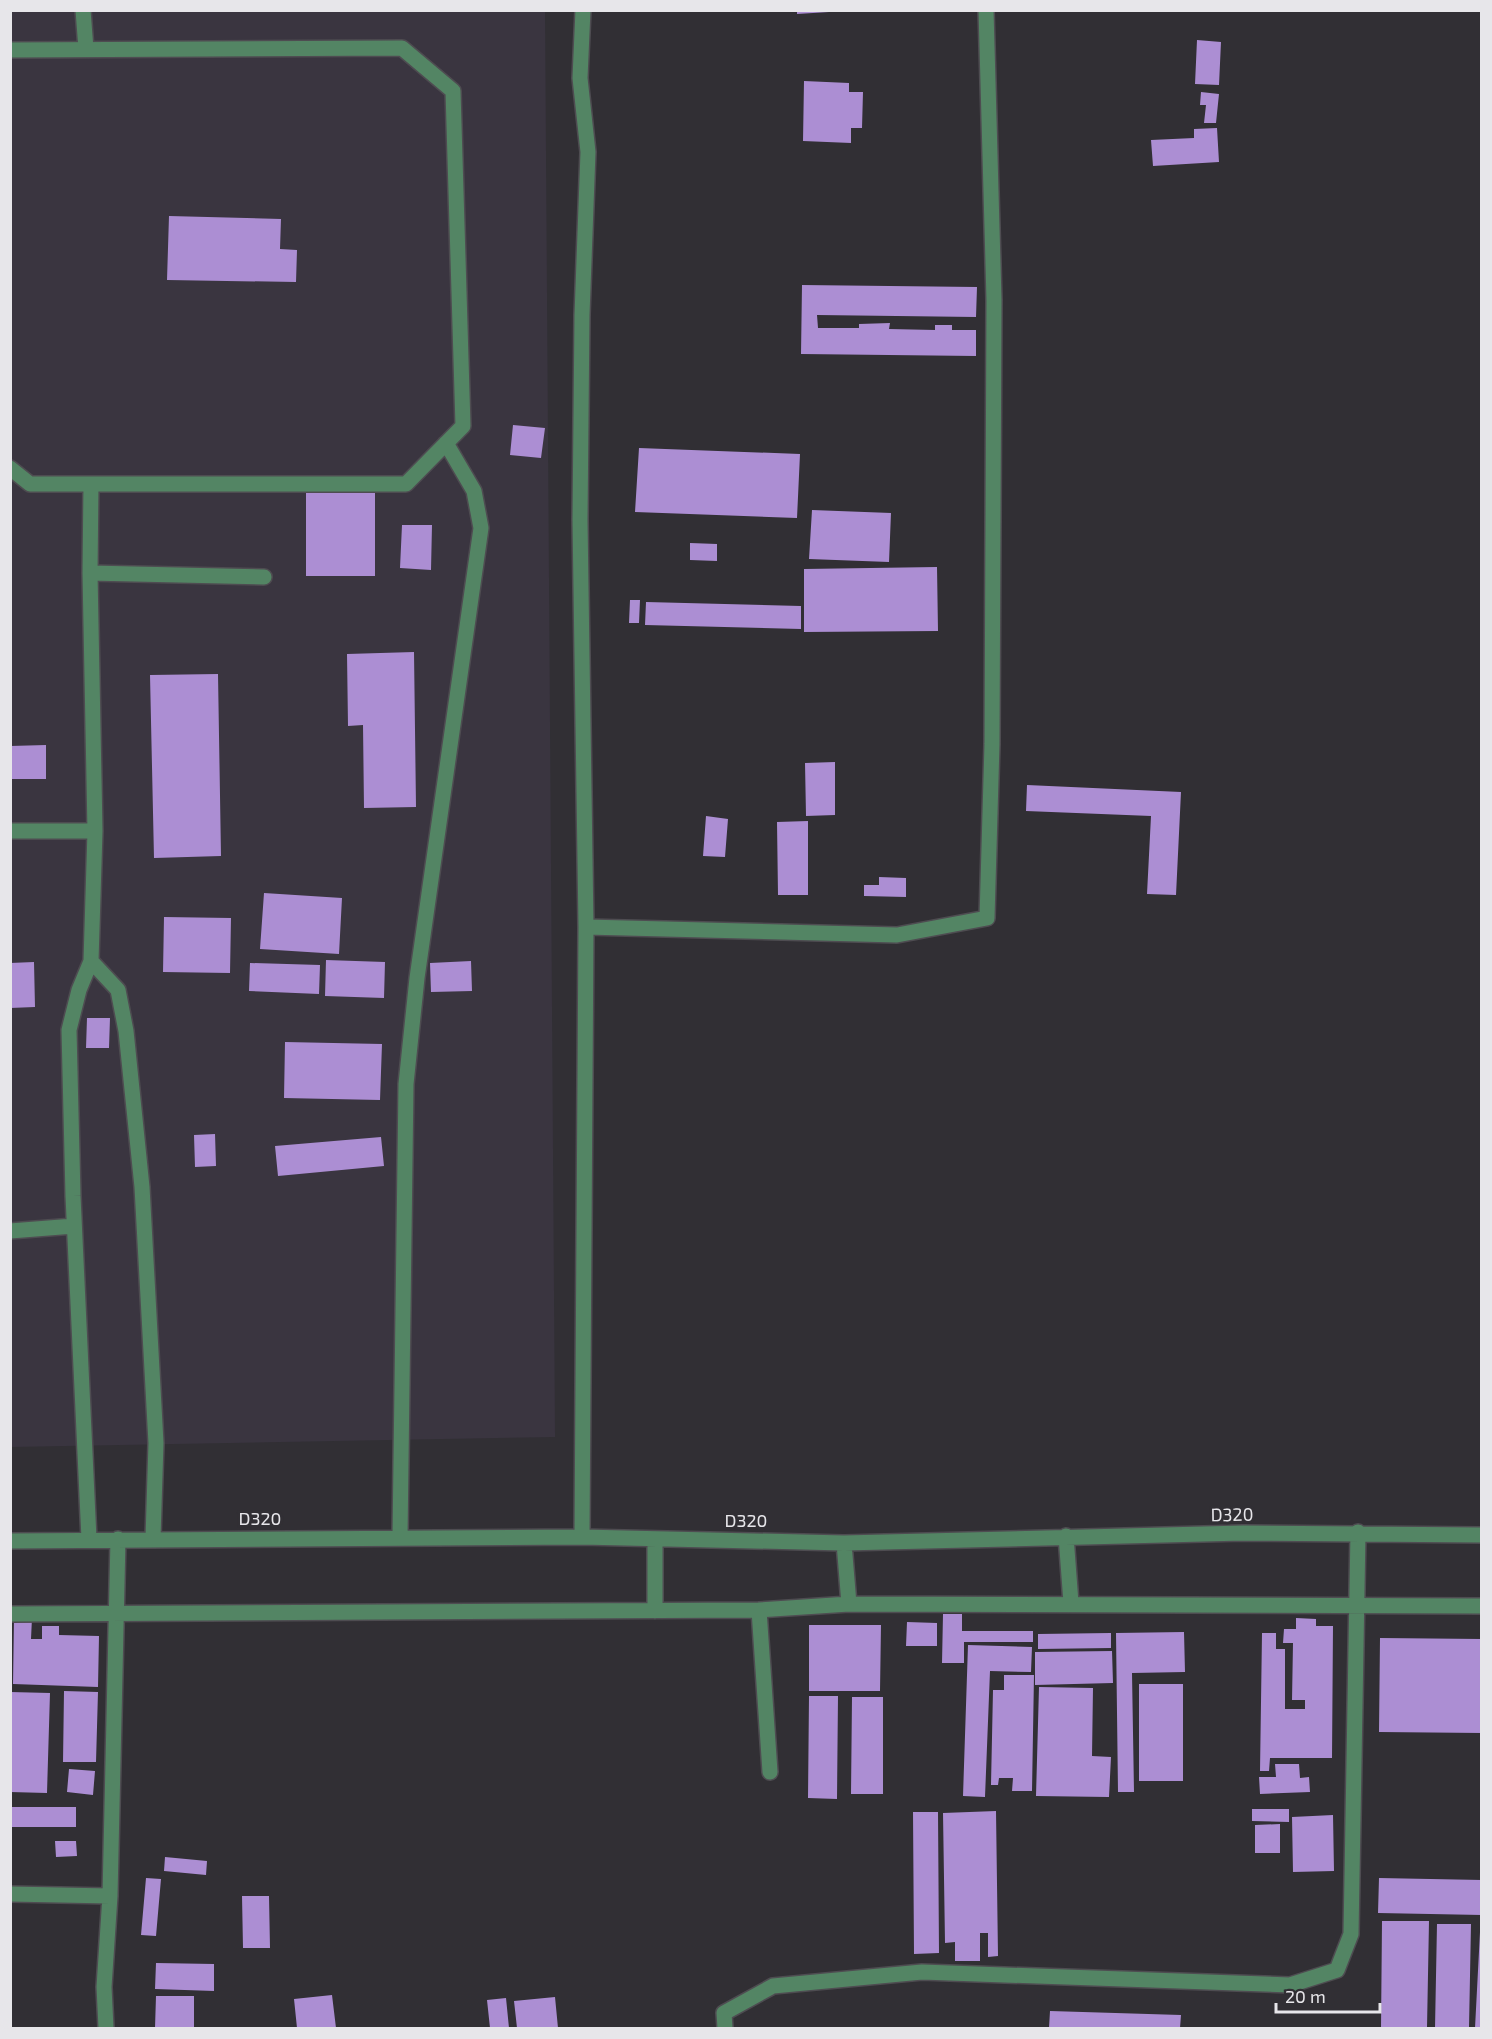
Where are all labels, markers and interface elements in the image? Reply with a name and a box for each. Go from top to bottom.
street label: D320 [1210,1503,1254,1525]
street label: D320 [239,1507,281,1529]
street label: D320 [725,1509,767,1531]
scale bar [1276,1976,1380,2014]
text: 20 m [1285,1985,1326,2007]

